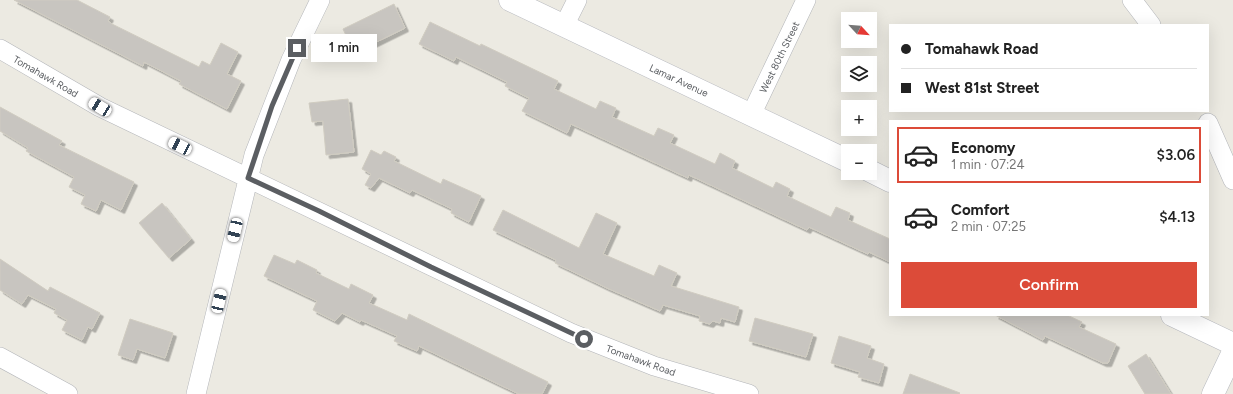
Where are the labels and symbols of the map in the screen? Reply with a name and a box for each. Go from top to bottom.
north arrow [841,12,877,48]
street label: West 80th Street [757,19,802,95]
callout: 1 min [311,34,377,62]
route end [288,39,306,57]
street label: Tomahawk Road [11,53,81,100]
street label: Lamar Avenue [647,61,711,100]
car [87,96,113,118]
car [167,135,193,157]
car [226,217,244,243]
car [210,288,228,314]
route start [575,330,593,348]
street label: Tomahawk Road [604,342,678,379]

